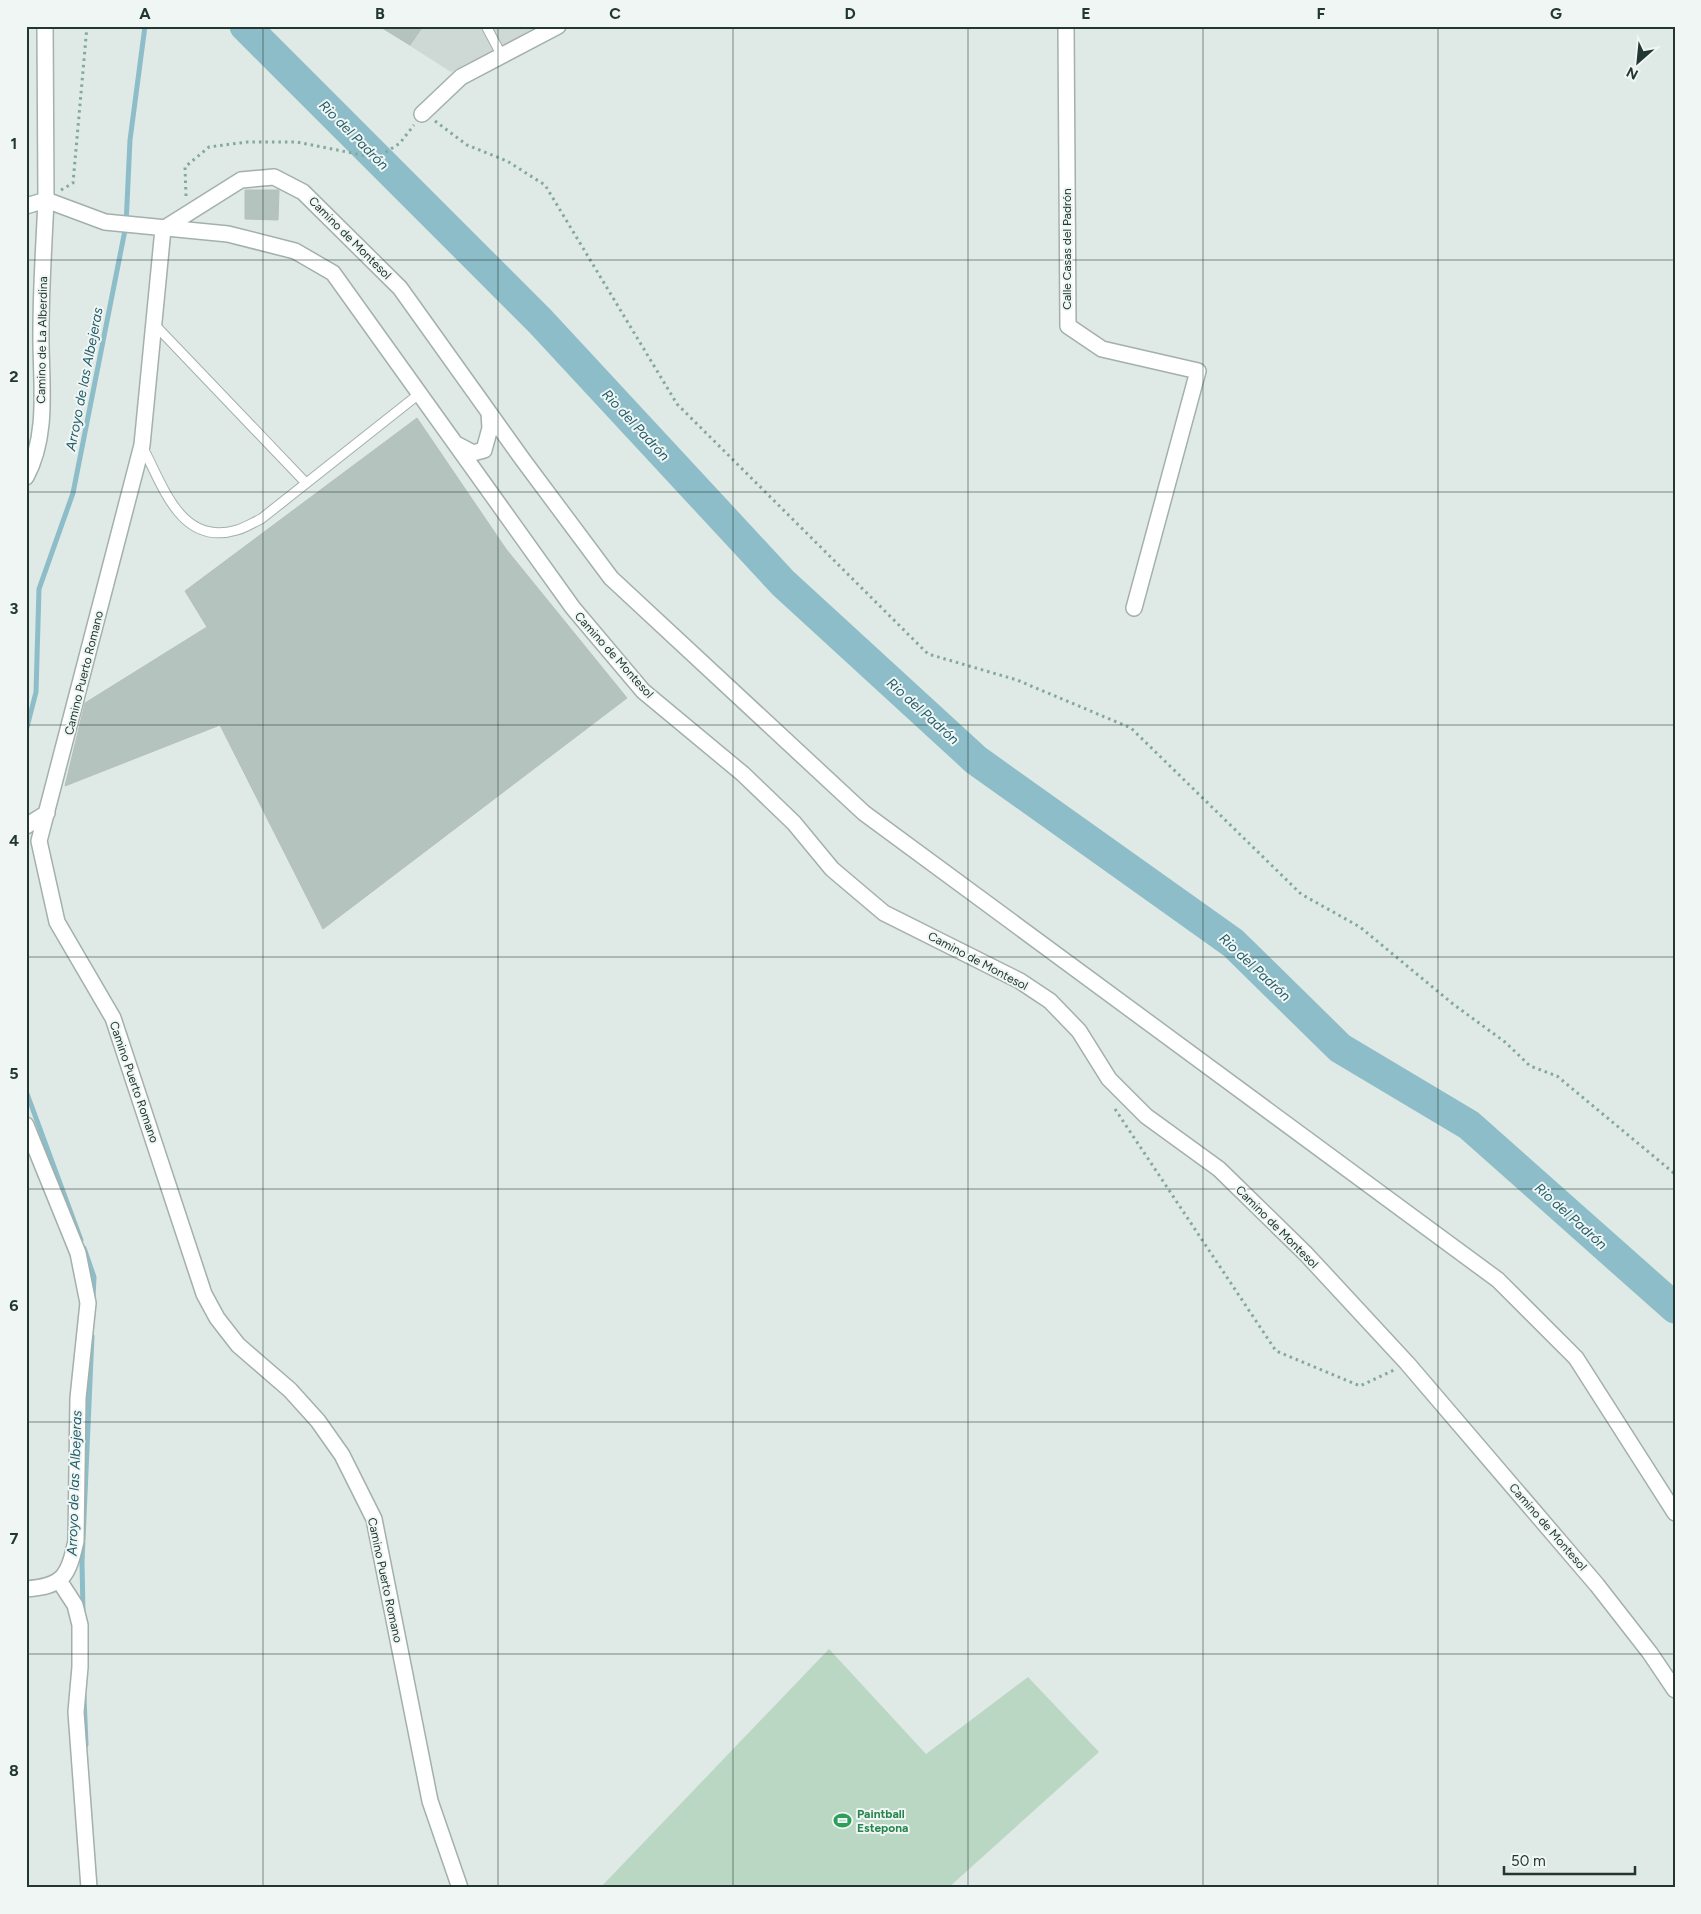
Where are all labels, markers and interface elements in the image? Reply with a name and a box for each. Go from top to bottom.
text: A [139,4,151,23]
text: B [375,4,385,23]
text: C [609,4,621,23]
text: D [844,4,856,23]
text: E [1081,4,1091,23]
text: F [1317,4,1326,23]
text: G [1550,4,1562,23]
north arrow [1614,38,1664,88]
text: N [1624,63,1641,83]
water label: Rio del Padrón [315,97,392,174]
text: 1 [11,134,17,153]
street label: Calle Casas del Padrón [1060,188,1074,310]
street label: Camino de Montesol [306,194,394,282]
street label: Camino de La Alberdina [34,276,50,404]
water label: Arroyo de las Albejeras [62,305,107,453]
text: 2 [9,367,19,386]
water label: Rio del Padrón [598,386,673,465]
text: 3 [10,599,19,618]
street label: Camino Puerto Romano [62,609,106,737]
street label: Camino de Montesol [572,609,656,701]
water label: Rio del Padrón [883,675,962,748]
text: 4 [9,831,19,850]
street label: Camino de Montesol [926,929,1030,993]
water label: Rio del Padrón [1216,930,1294,1005]
street label: Camino Puerto Romano [107,1019,161,1145]
text: 5 [9,1064,19,1083]
water label: Rio del Padrón [1531,1180,1610,1253]
street label: Camino de Montesol [1233,1183,1321,1271]
text: 6 [9,1296,19,1315]
water label: Arroyo de las Albejeras [63,1409,86,1557]
street label: Camino de Montesol [1506,1481,1590,1573]
street label: Camino Puerto Romano [365,1516,405,1644]
text: 7 [10,1529,19,1548]
text: 8 [9,1761,19,1780]
place label: Paintball Estepona [857,1807,908,1835]
sports icon: Paintball Estepona [833,1811,853,1831]
scale bar [1504,1844,1635,1876]
text: 50 m [1511,1852,1546,1870]

